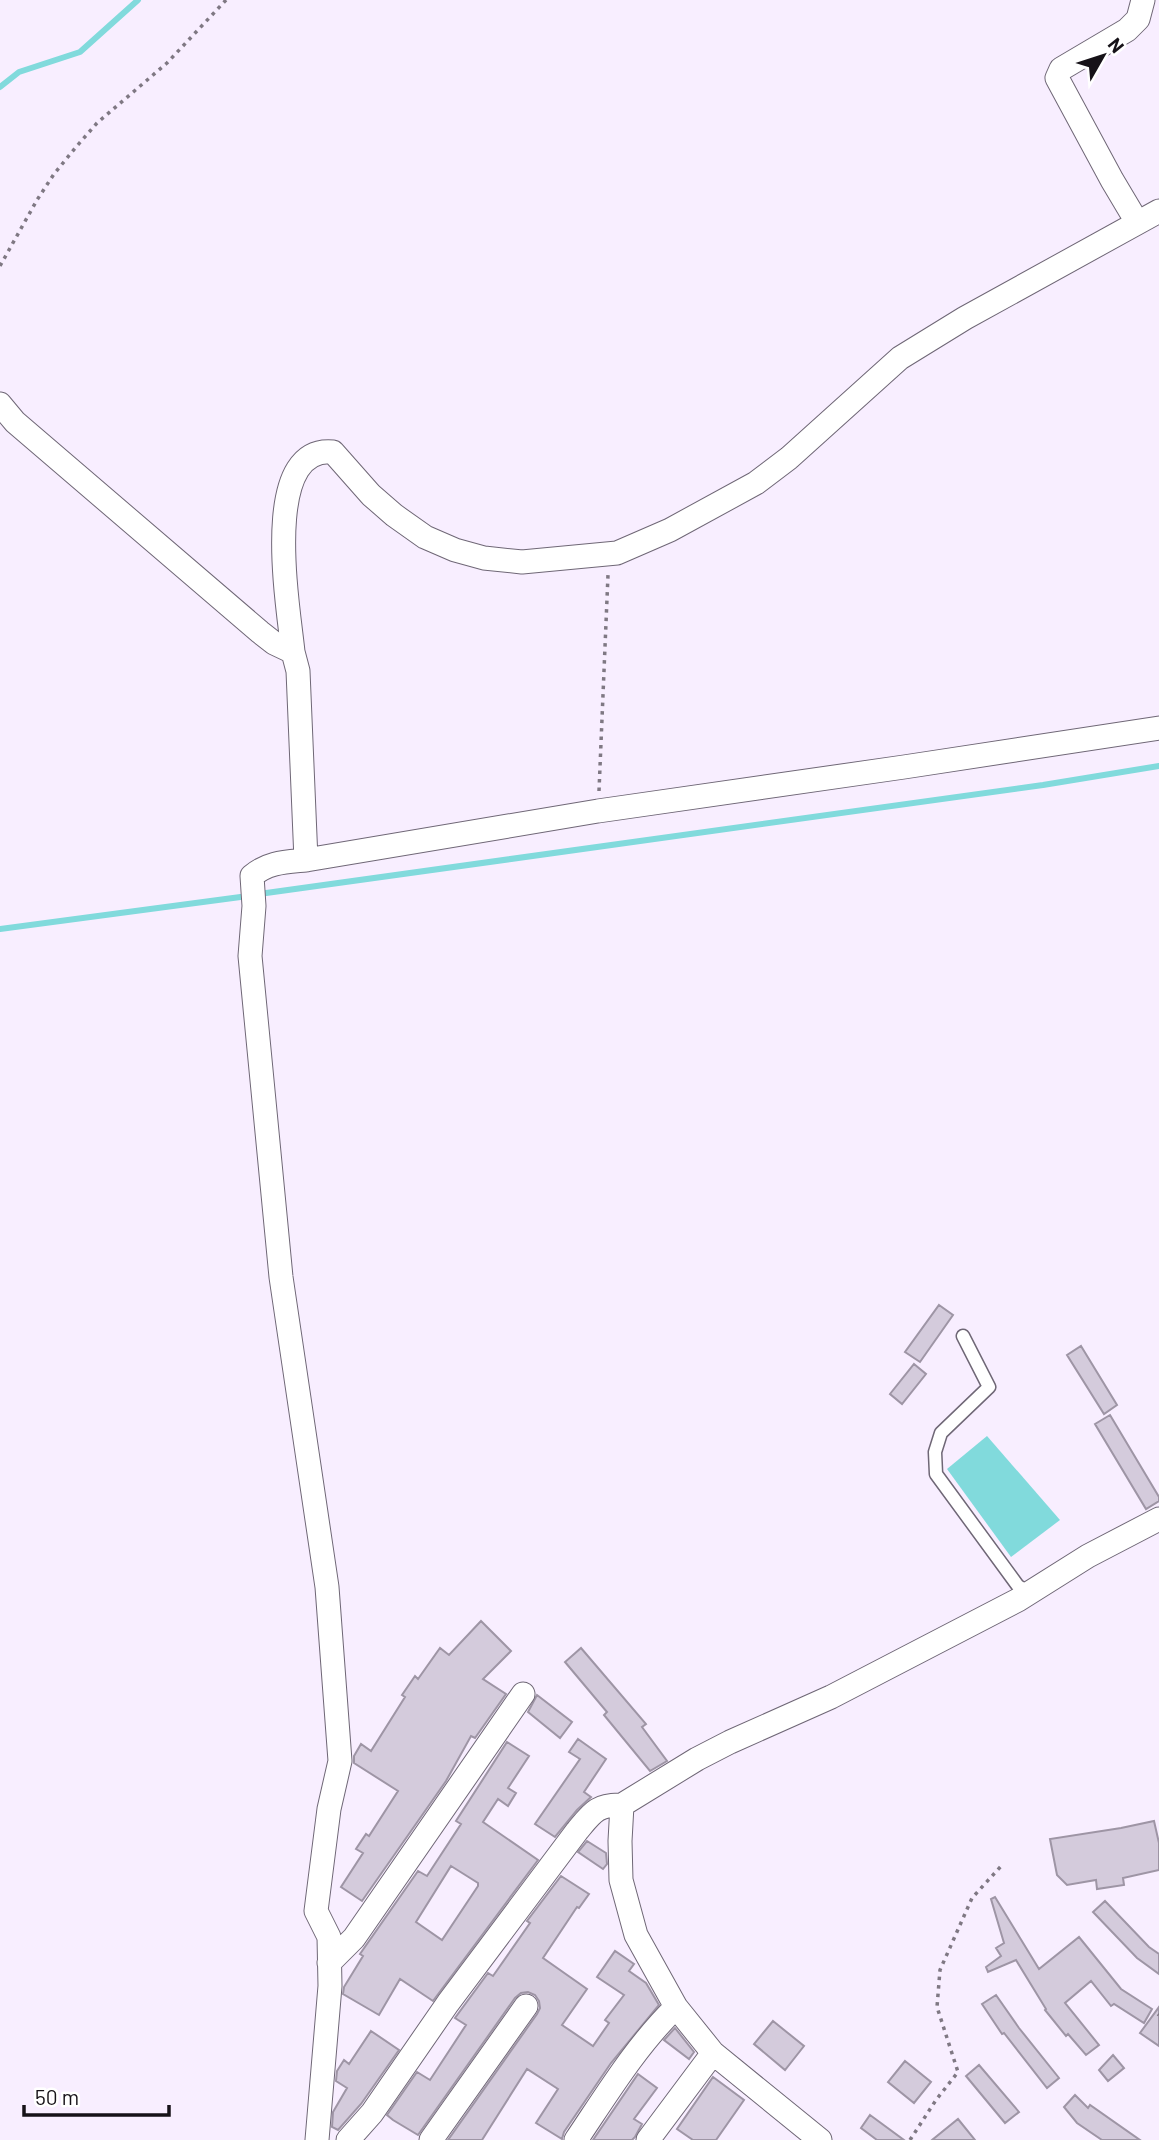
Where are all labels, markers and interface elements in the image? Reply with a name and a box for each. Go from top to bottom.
north arrow [1068,21,1138,91]
text: N [1104,33,1130,57]
scale bar [24,2074,170,2118]
text: 50 m [35,2084,79,2109]

